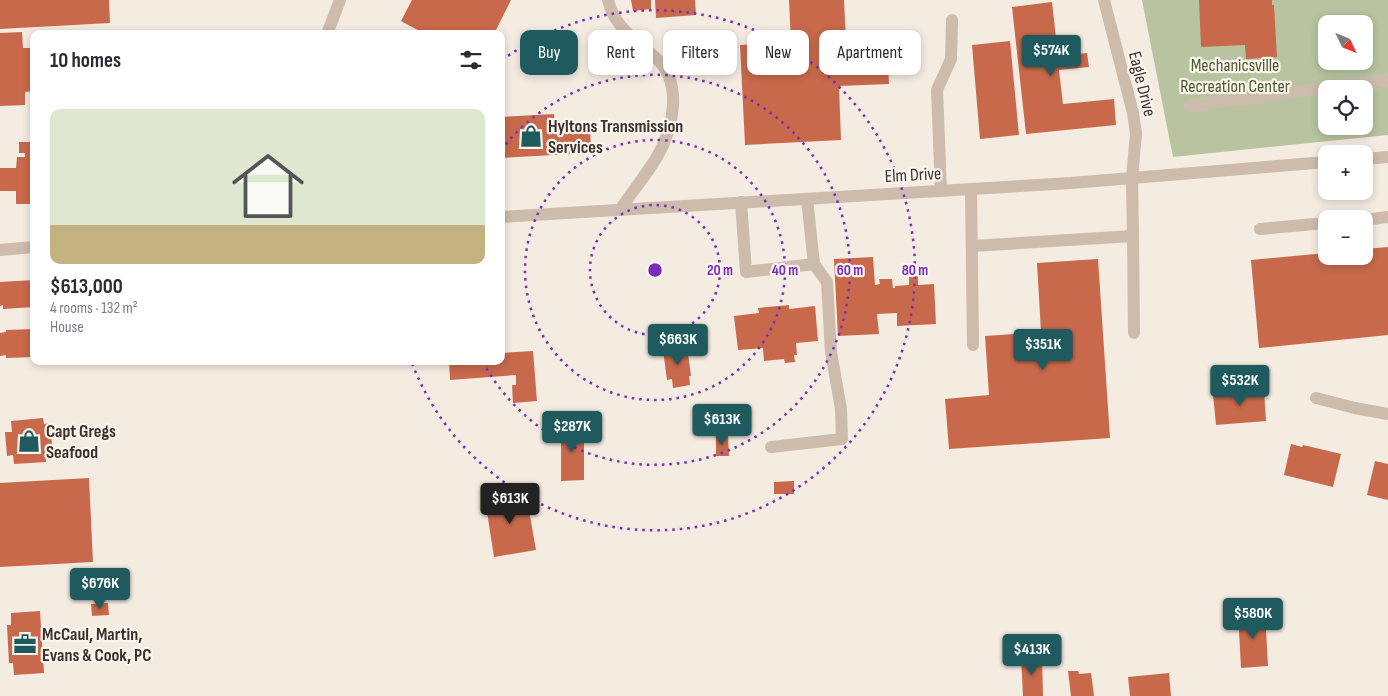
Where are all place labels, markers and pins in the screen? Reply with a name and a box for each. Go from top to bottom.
pin: $574K [1016,34,1086,77]
place label: Hyltons Transmission Services [548,116,683,158]
shop icon: Hyltons Transmission Services [518,123,544,149]
centre of rings [646,261,664,279]
pin: $663K [643,324,713,366]
pin: $351K [1008,328,1078,371]
pin: $532K [1205,364,1275,407]
pin: $613K [687,404,757,446]
pin: $287K [537,410,607,453]
place label: Capt Gregs Seafood [46,421,116,463]
shop icon: Capt Gregs Seafood [16,428,42,454]
pin: $613K [475,482,545,525]
pin: $676K [65,568,135,610]
pin: $580K [1218,598,1288,640]
place label: McCaul, Martin, Evans & Cook, PC [42,624,151,666]
office icon: McCaul, Martin, Evans & Cook, PC [12,631,38,657]
pin: $413K [997,634,1067,676]

